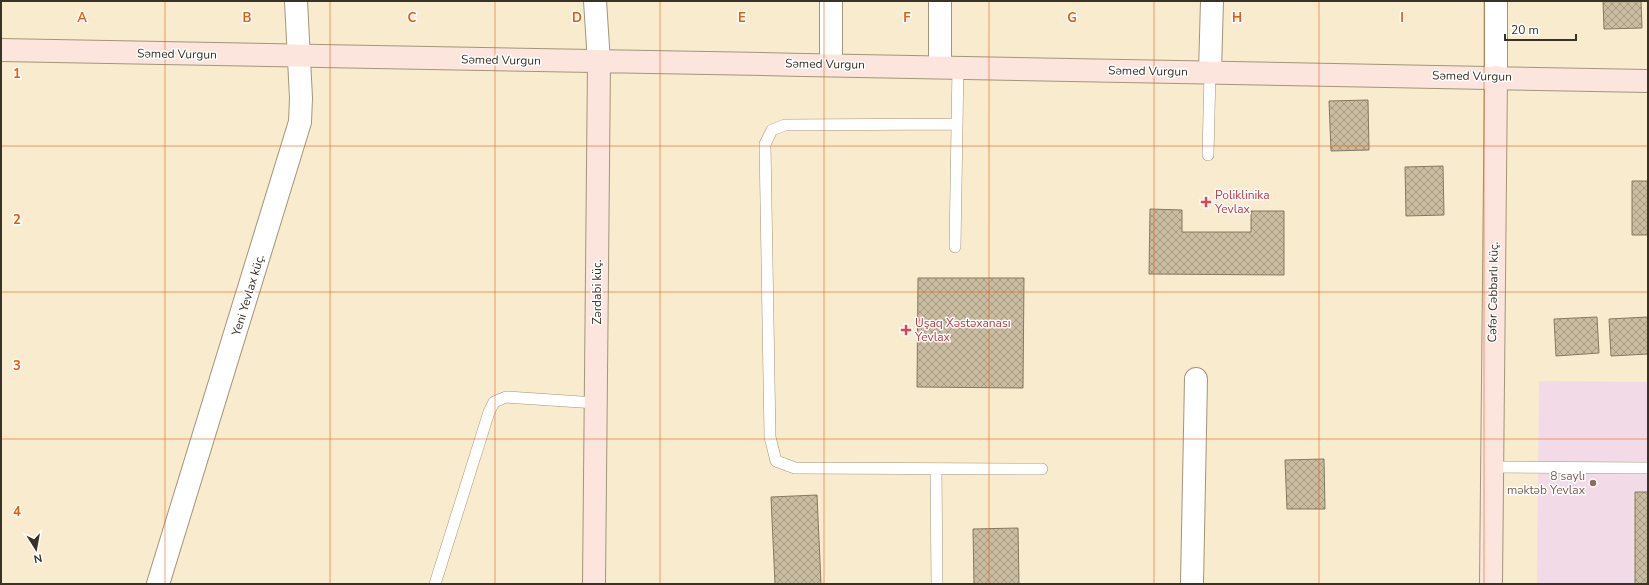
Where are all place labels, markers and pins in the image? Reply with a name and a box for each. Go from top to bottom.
place label: Poliklinika Yevlax [1214,187,1270,217]
marker: Poliklinika Yevlax [1200,196,1212,208]
place label: Uşaq Xəstəxanası Yevlax [914,315,1011,345]
marker: Uşaq Xəstəxanası Yevlax [900,324,912,336]
place label: 8 saylı məktəb Yevlax [1507,468,1586,498]
marker: 8 saylı məktəb Yevlax [1588,478,1598,488]

